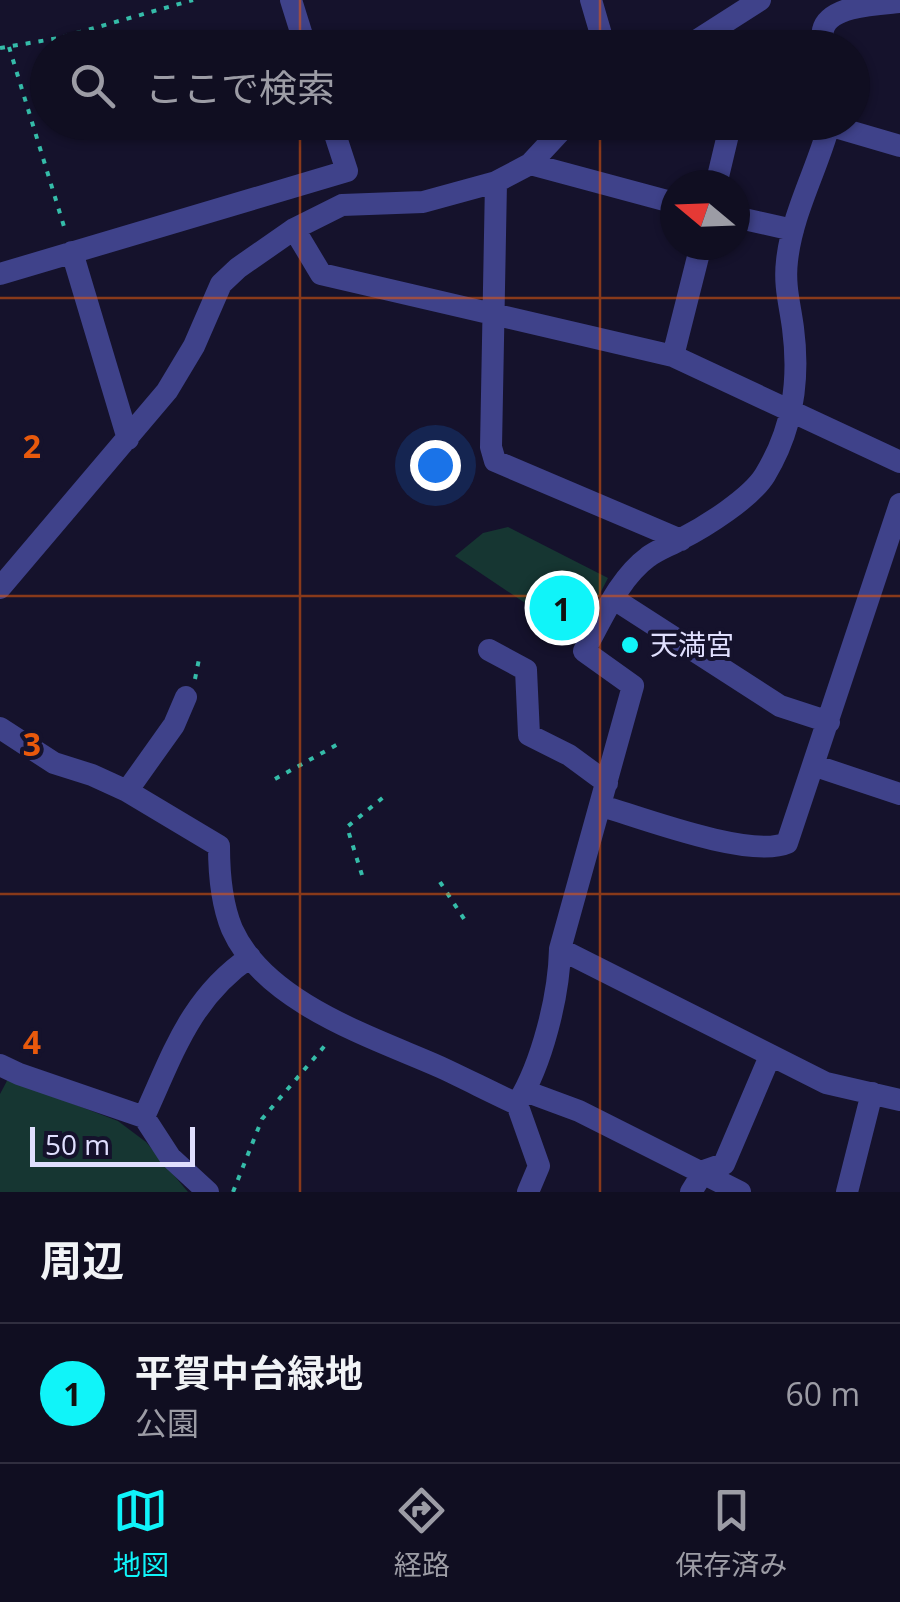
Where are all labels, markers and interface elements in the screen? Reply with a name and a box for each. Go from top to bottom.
search box [30,30,870,140]
icon: search [65,58,120,113]
text: ここで検索 [145,61,335,113]
north arrow [660,170,750,260]
text: 2 [23,424,41,467]
your location [410,440,461,491]
pin: 1 [530,570,594,646]
place label: 天満宮 [650,625,734,663]
marker: 天満宮 [619,634,641,656]
text: 3 [23,722,41,765]
text: 4 [23,1020,41,1063]
scale bar [30,1122,195,1166]
text: 50 m [45,1125,110,1163]
text: 周辺 [40,1231,124,1288]
text: 平賀中台緑地 [135,1346,363,1398]
text: 1 [63,1372,82,1415]
text: 60 m [785,1372,860,1415]
text: 公園 [135,1401,199,1444]
tab: 地図 [113,1483,169,1583]
tab: 経路 [394,1483,450,1583]
tab: 保存済み [675,1483,787,1583]

